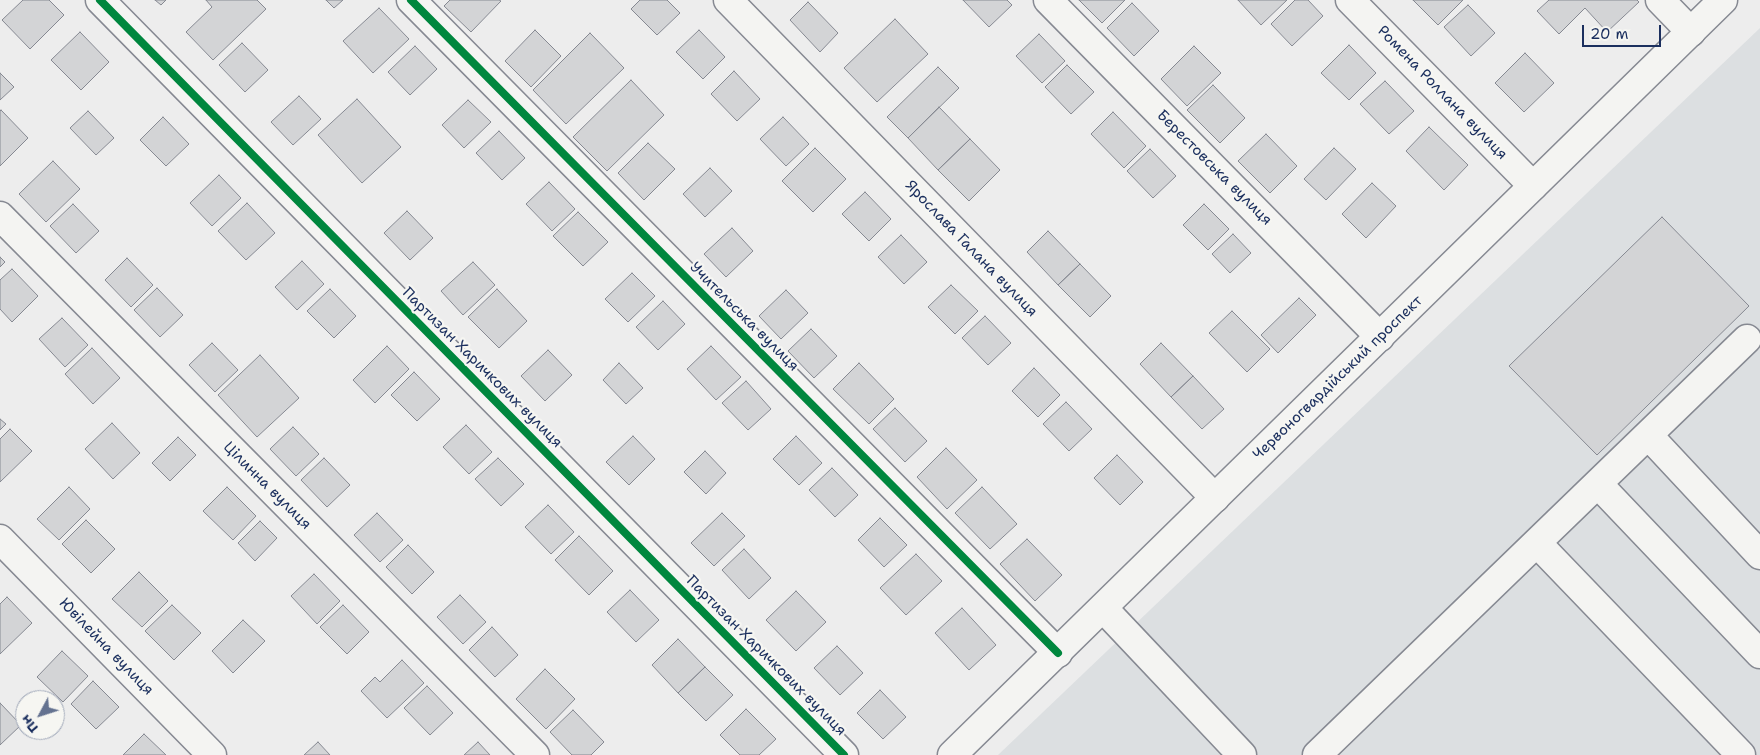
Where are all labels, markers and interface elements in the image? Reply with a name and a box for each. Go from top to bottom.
scale bar [1585,15,1664,47]
street label: Ромена Роллана вулиця [1373,22,1511,164]
text: 20 m [1590,24,1629,44]
street label: Берестовська вулиця [1153,107,1275,229]
street label: Ярослава Галана вулиця [901,177,1041,321]
street label: Учительська вулиця [686,259,802,375]
street label: Партизан Харичкових вулиця [398,284,566,452]
street label: Червоногвардійський проспект [1249,292,1427,464]
street label: Цілинна вулиця [219,438,315,534]
street label: Партизан Харичкових вулиця [682,572,850,740]
street label: Ювілейна вулиця [55,595,157,699]
north arrow [15,690,65,740]
text: Пн [16,711,42,737]

